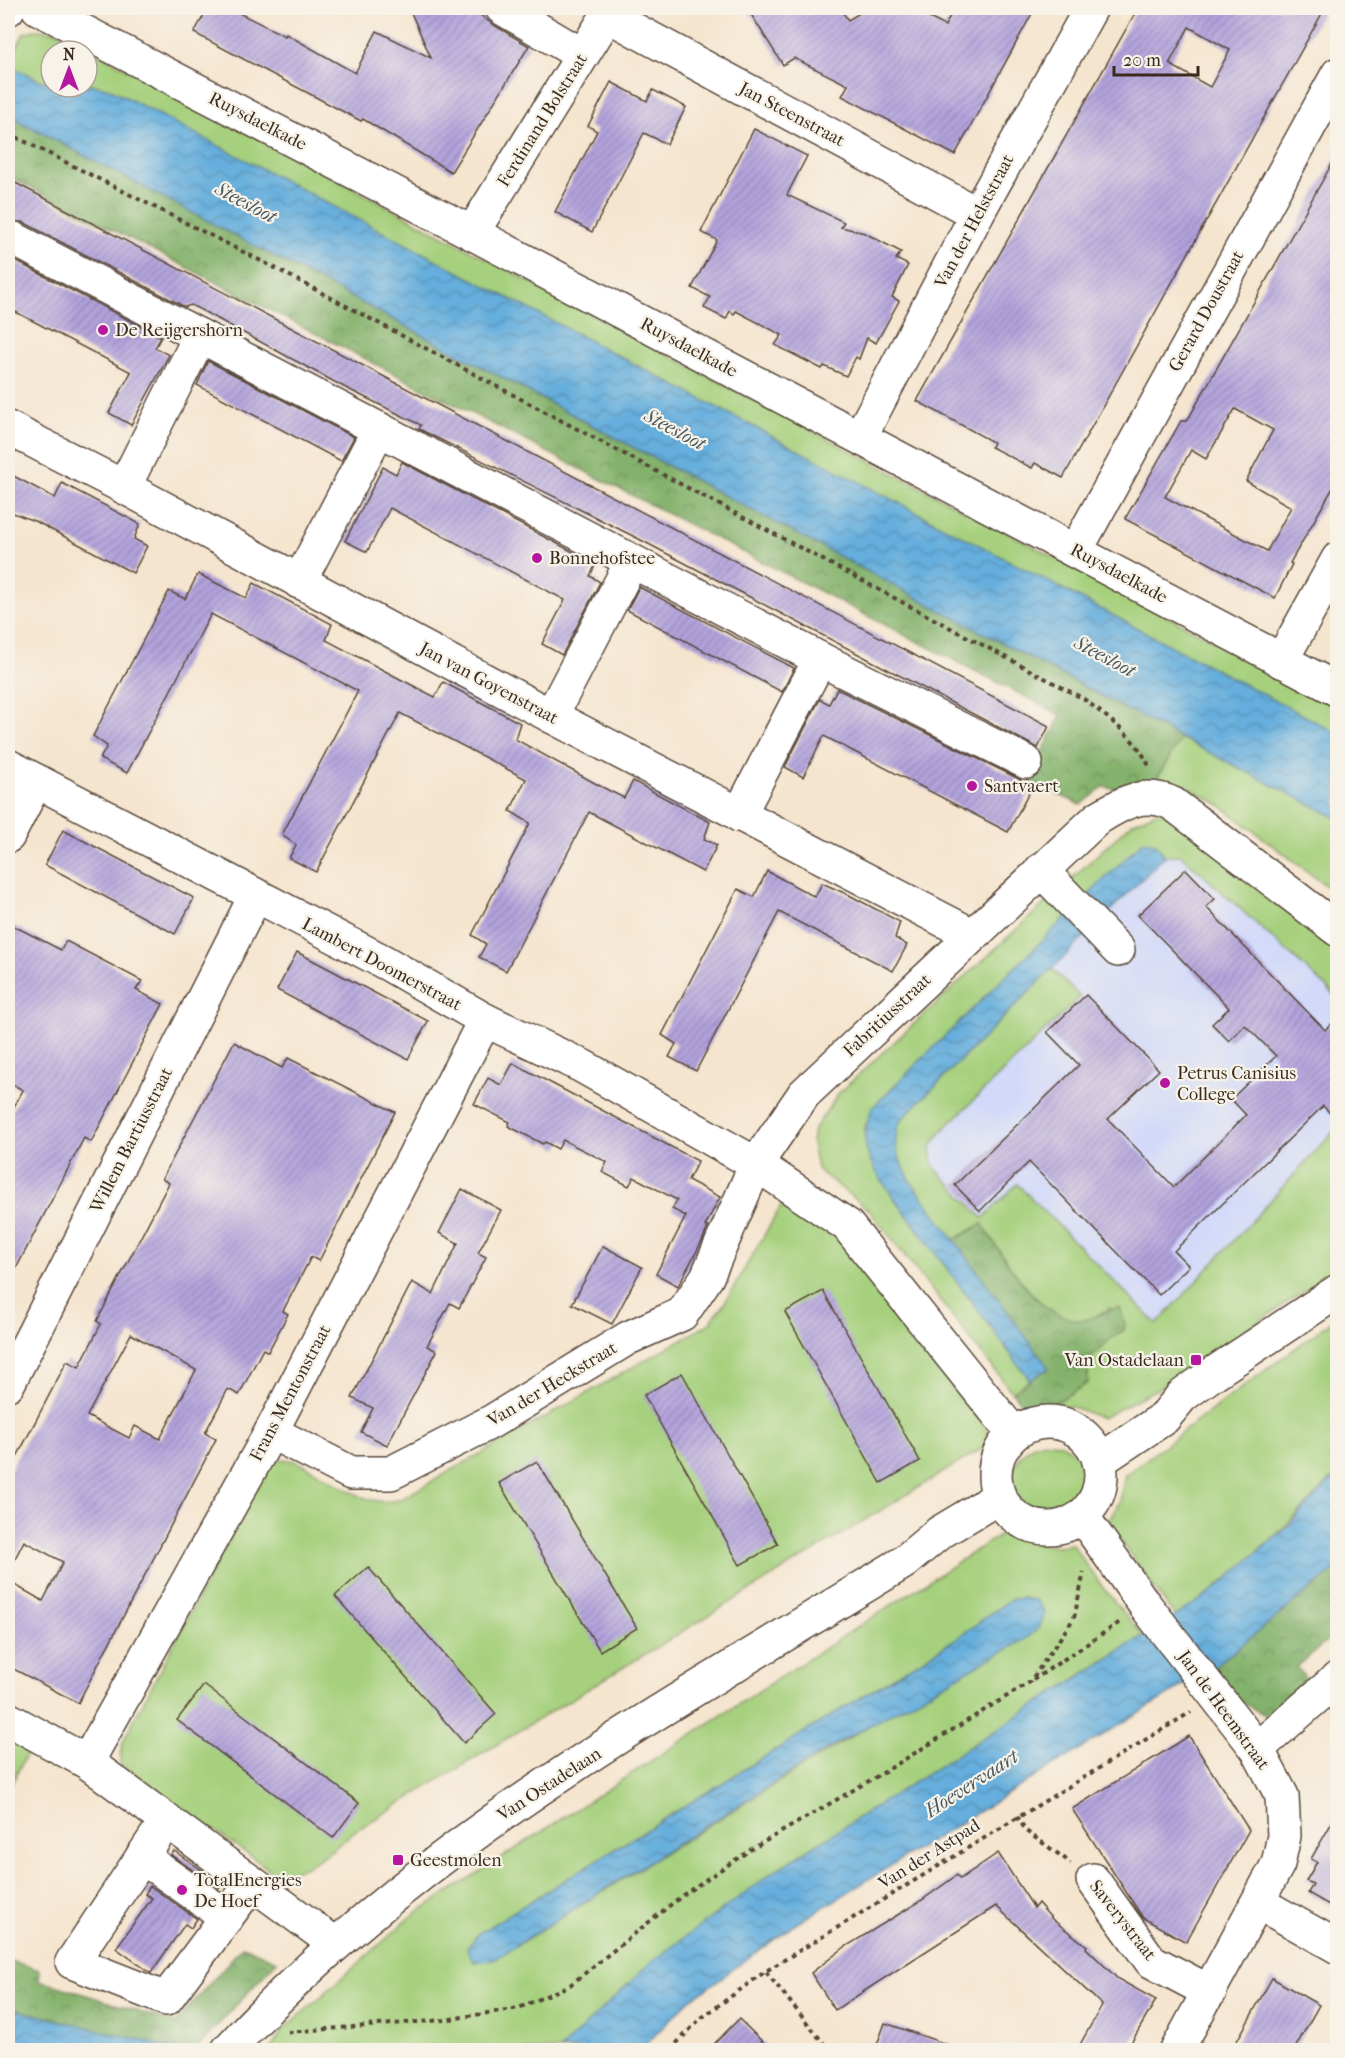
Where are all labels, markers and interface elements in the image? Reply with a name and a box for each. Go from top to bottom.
north arrow [39,39,99,99]
scale bar [1114,39,1198,77]
text: N [63,45,76,64]
street label: Ferdinand Bolstraat [493,49,592,191]
text: 20 m [1123,50,1161,71]
street label: Jan Steenstraat [734,77,849,151]
street label: Ruysdaelkade [205,88,310,155]
street label: Van der Helststraat [930,150,1019,292]
water label: Steesloot [210,176,282,229]
street label: Gerard Doustraat [1164,246,1249,376]
street label: Ruysdaelkade [637,313,741,382]
place label: De Reijgershorn [115,320,244,341]
marker: De Reijgershorn [96,323,110,337]
water label: Steesloot [639,403,711,456]
street label: Ruysdaelkade [1067,539,1171,608]
place label: Bonnehofstee [549,548,655,569]
marker: Bonnehofstee [530,551,544,565]
water label: Steesloot [1069,630,1141,683]
street label: Jan van Goyenstraat [414,637,562,729]
place label: Santvaert [984,776,1059,797]
marker: Santvaert [965,779,979,793]
street label: Lambert Doomerstraat [298,913,466,1016]
street label: Fabritiusstraat [839,969,936,1061]
street label: Willem Bartiusstraat [85,1063,177,1217]
place label: Petrus Canisius College [1177,1063,1296,1105]
marker: Petrus Canisius College [1158,1076,1172,1090]
street label: Frans Mentonstraat [246,1321,336,1465]
street label: Van der Heckstraat [483,1337,621,1432]
place label: Van Ostadelaan [1063,1350,1185,1371]
marker: Van Ostadelaan [1189,1353,1203,1367]
street label: Jan de Heemstraat [1172,1645,1274,1774]
street label: Van Ostadelaan [493,1743,606,1826]
water label: Hoevervaart [919,1744,1024,1823]
street label: Van der Astpad [874,1815,984,1895]
place label: Geestmolen [410,1850,502,1871]
marker: Geestmolen [391,1853,405,1867]
place label: TotalEnergies De Hoef [194,1870,302,1912]
street label: Saverystraat [1085,1876,1161,1965]
marker: TotalEnergies De Hoef [175,1883,189,1897]

